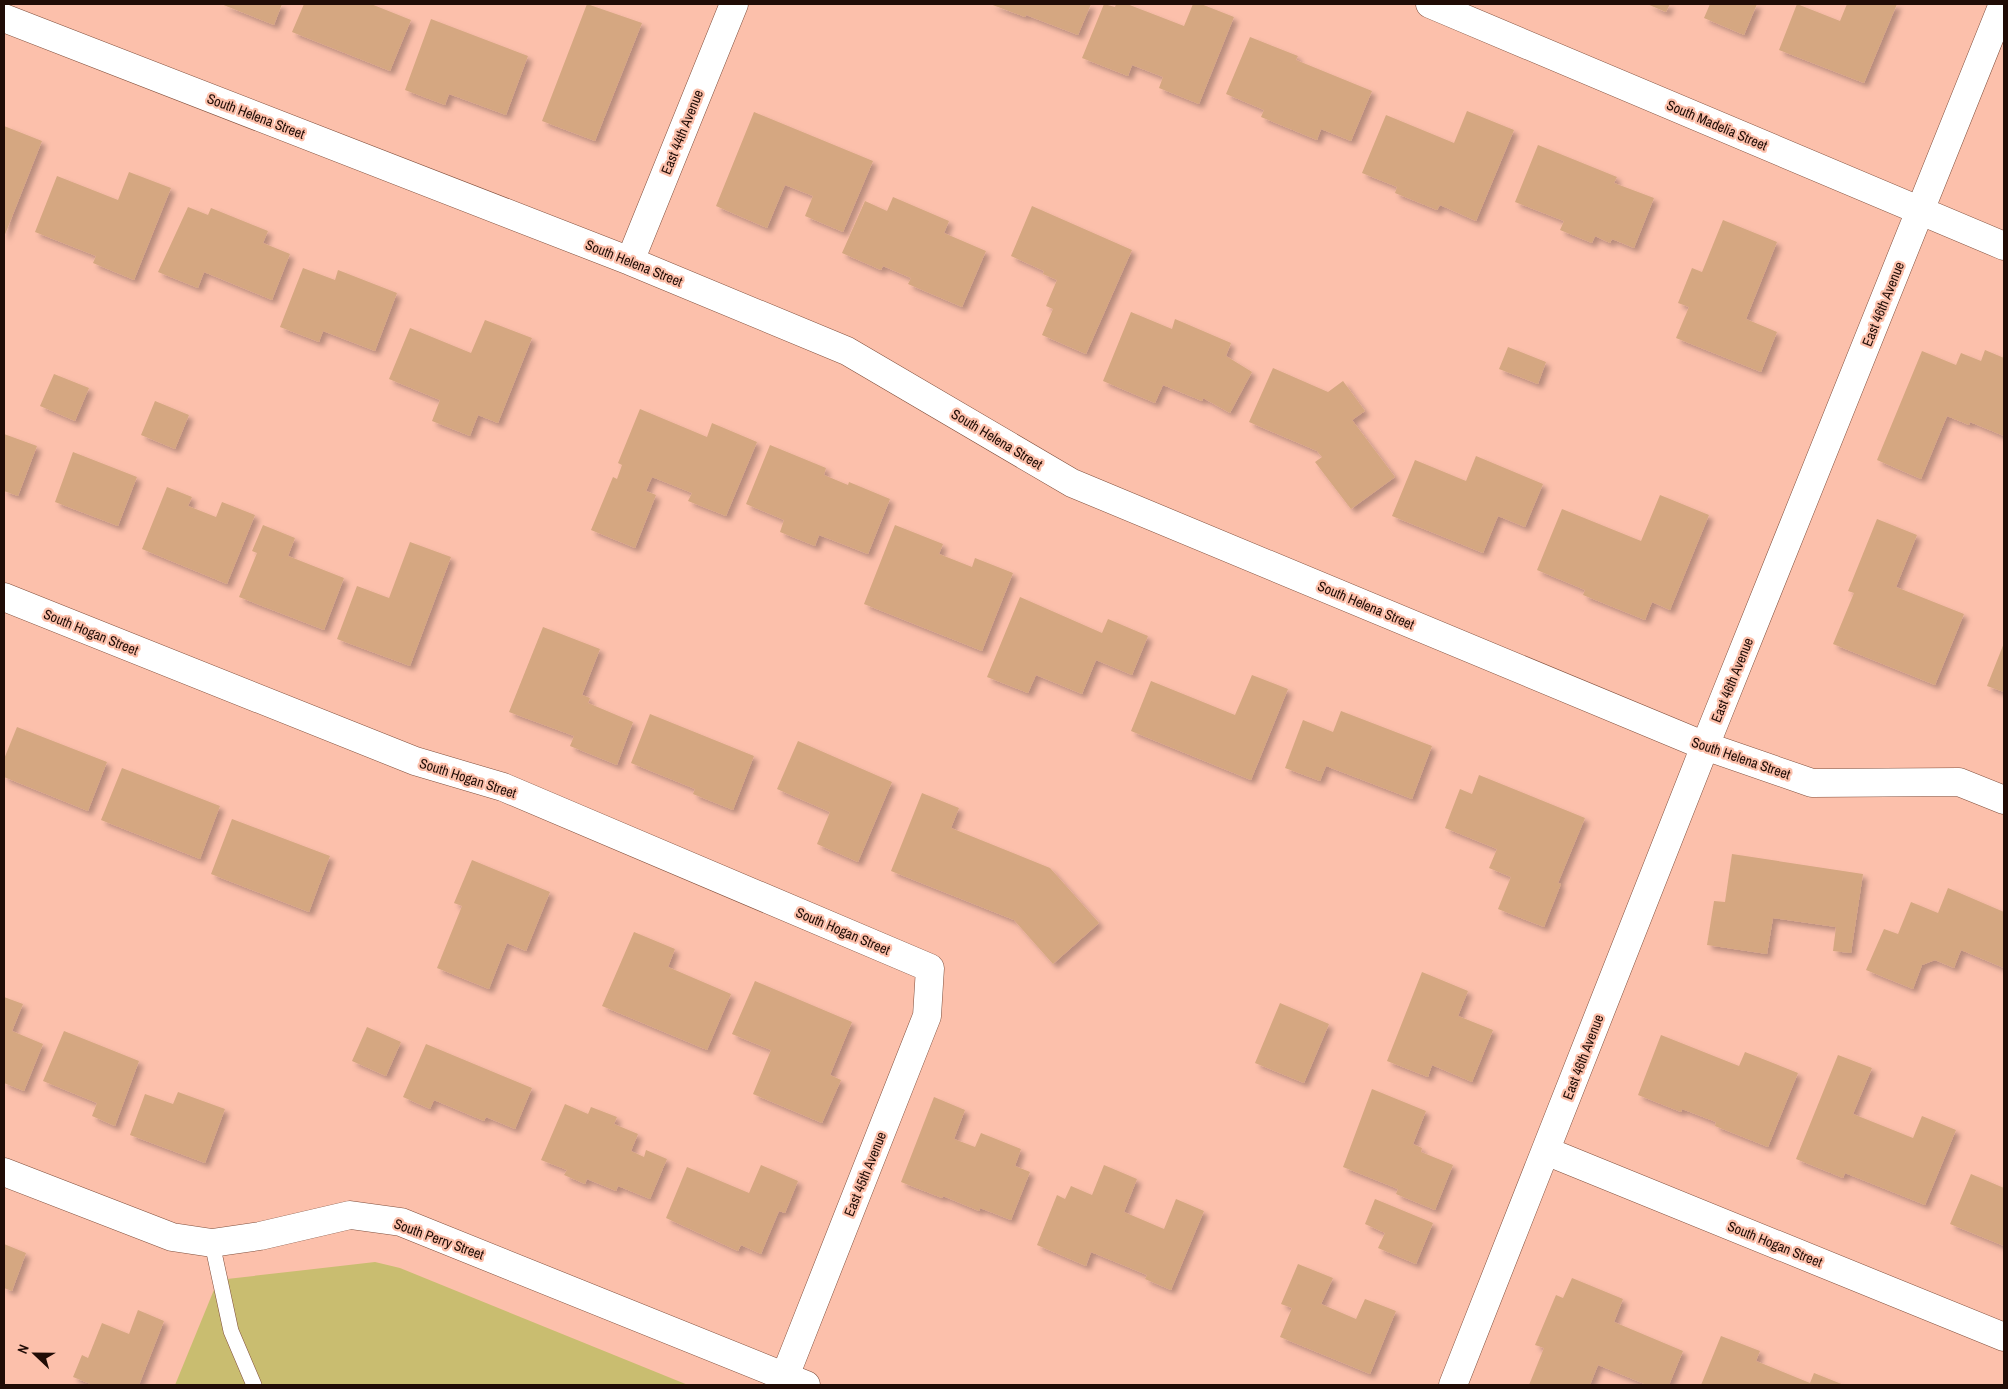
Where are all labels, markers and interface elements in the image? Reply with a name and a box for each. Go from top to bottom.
street label: East 44th Avenue [657,87,707,177]
street label: South Helena Street [205,89,307,143]
street label: South Madelia Street [1664,96,1770,154]
street label: South Helena Street [583,235,685,291]
street label: East 46th Avenue [1858,259,1908,349]
street label: South Helena Street [948,405,1046,473]
street label: South Helena Street [1315,577,1417,633]
street label: South Hogan Street [41,605,141,659]
street label: East 46th Avenue [1707,635,1757,725]
street label: South Helena Street [1689,733,1793,783]
street label: South Hogan Street [417,754,519,802]
street label: South Hogan Street [793,903,893,959]
street label: East 46th Avenue [1559,1012,1607,1102]
street label: East 45th Avenue [840,1129,890,1219]
street label: South Perry Street [392,1214,486,1264]
street label: South Hogan Street [1725,1217,1825,1271]
north arrow [10,1329,60,1379]
text: N [13,1342,33,1356]

